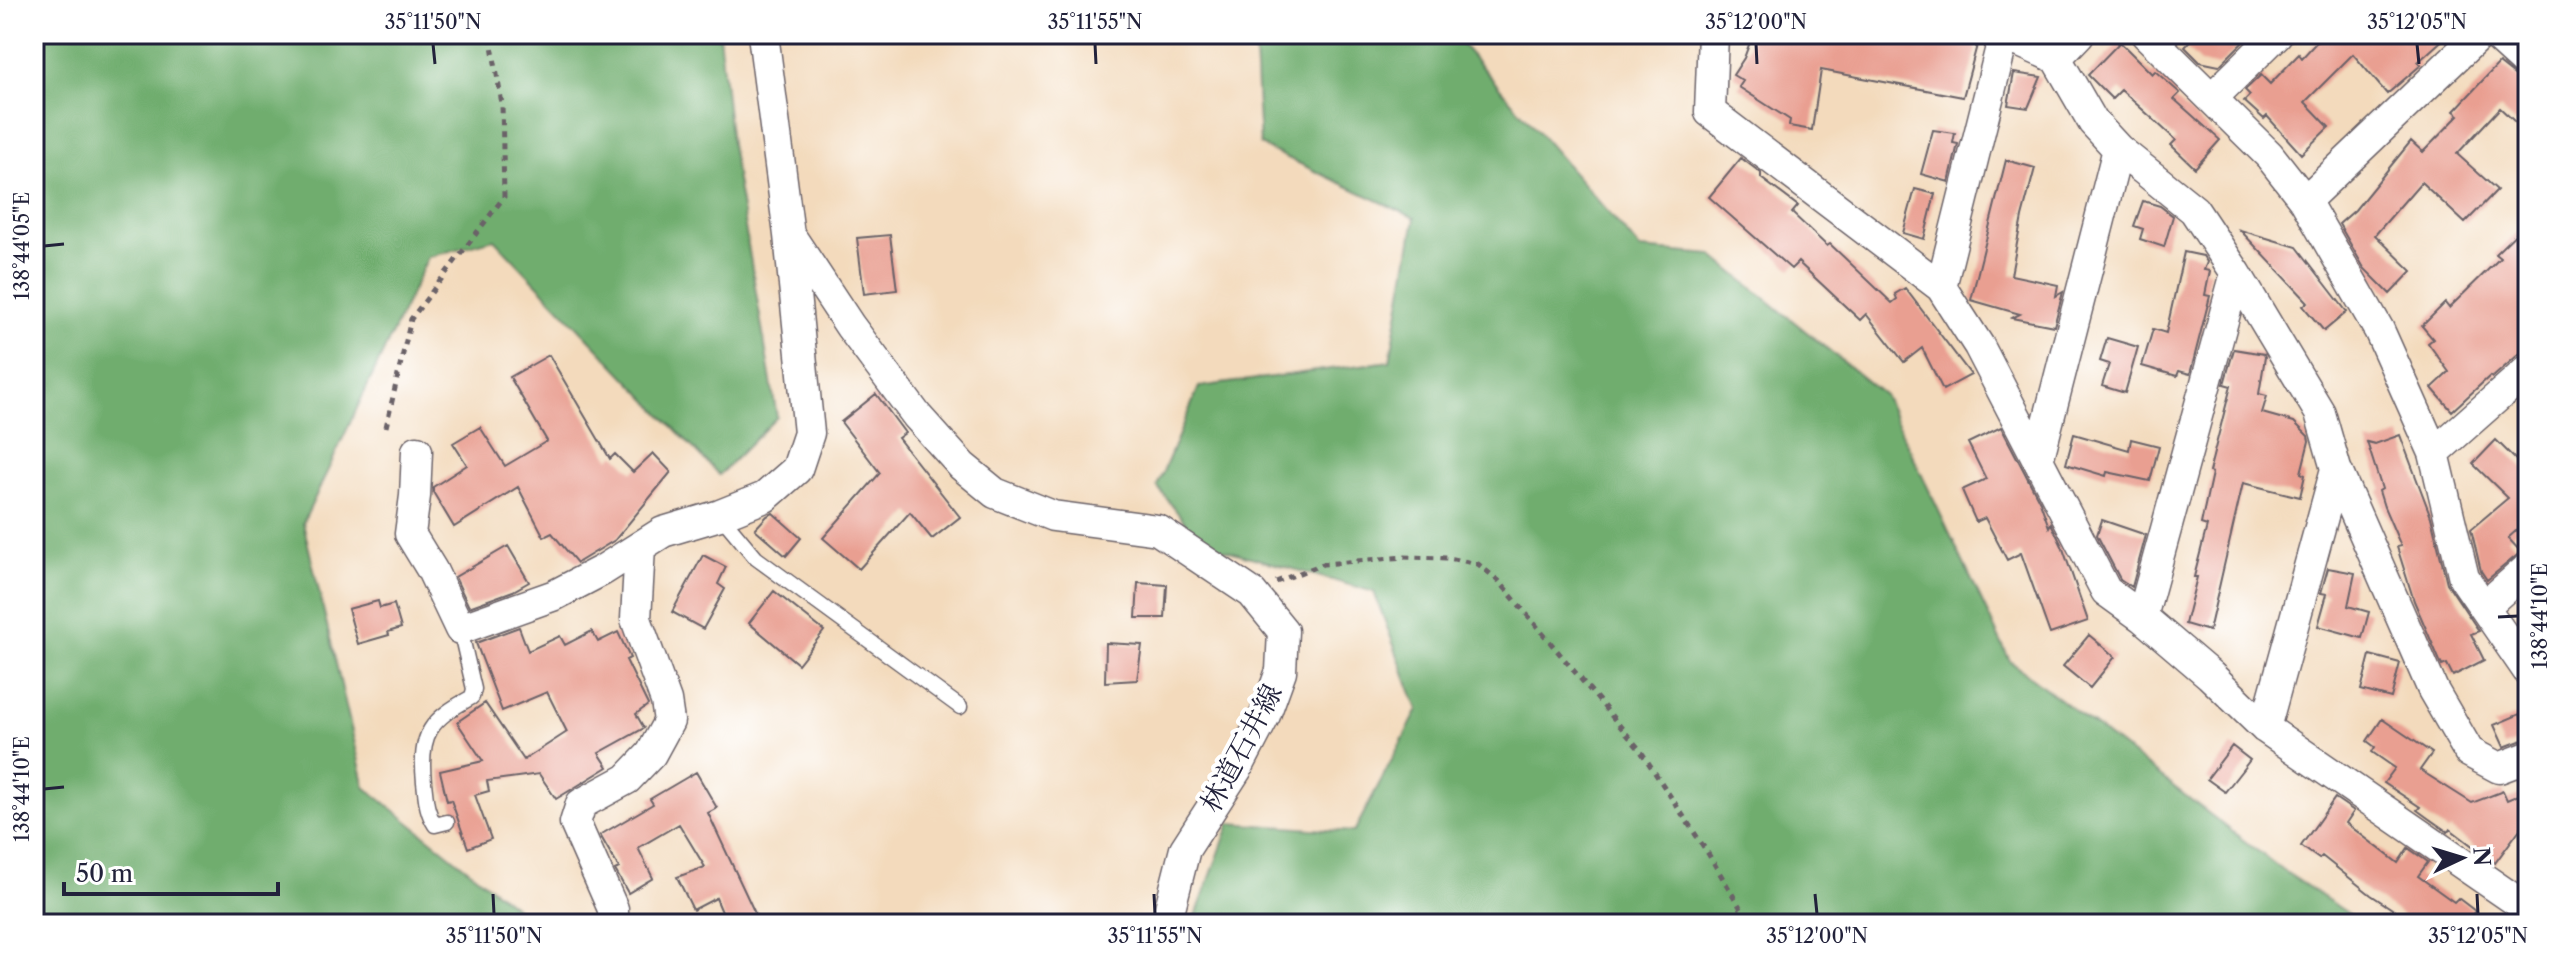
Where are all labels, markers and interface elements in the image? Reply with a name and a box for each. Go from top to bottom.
text: 35°11'50"N [385,10,481,34]
text: 35°11'55"N [1047,10,1143,34]
text: 35°12'00"N [1705,10,1807,34]
text: 35°12'05"N [2367,10,2467,34]
text: 138°44'05"E [10,192,34,300]
text: 138°44'10"E [2528,563,2552,669]
street label: 林道石井線 [1193,678,1289,818]
text: 138°44'10"E [10,736,34,842]
north arrow [2422,818,2502,898]
scale bar [64,846,278,896]
text: N [2467,846,2496,867]
text: 50 m [76,859,133,888]
text: 35°11'50"N [446,924,542,948]
text: 35°11'55"N [1107,924,1203,948]
text: 35°12'00"N [1766,924,1868,948]
text: 35°12'05"N [2428,924,2528,948]

